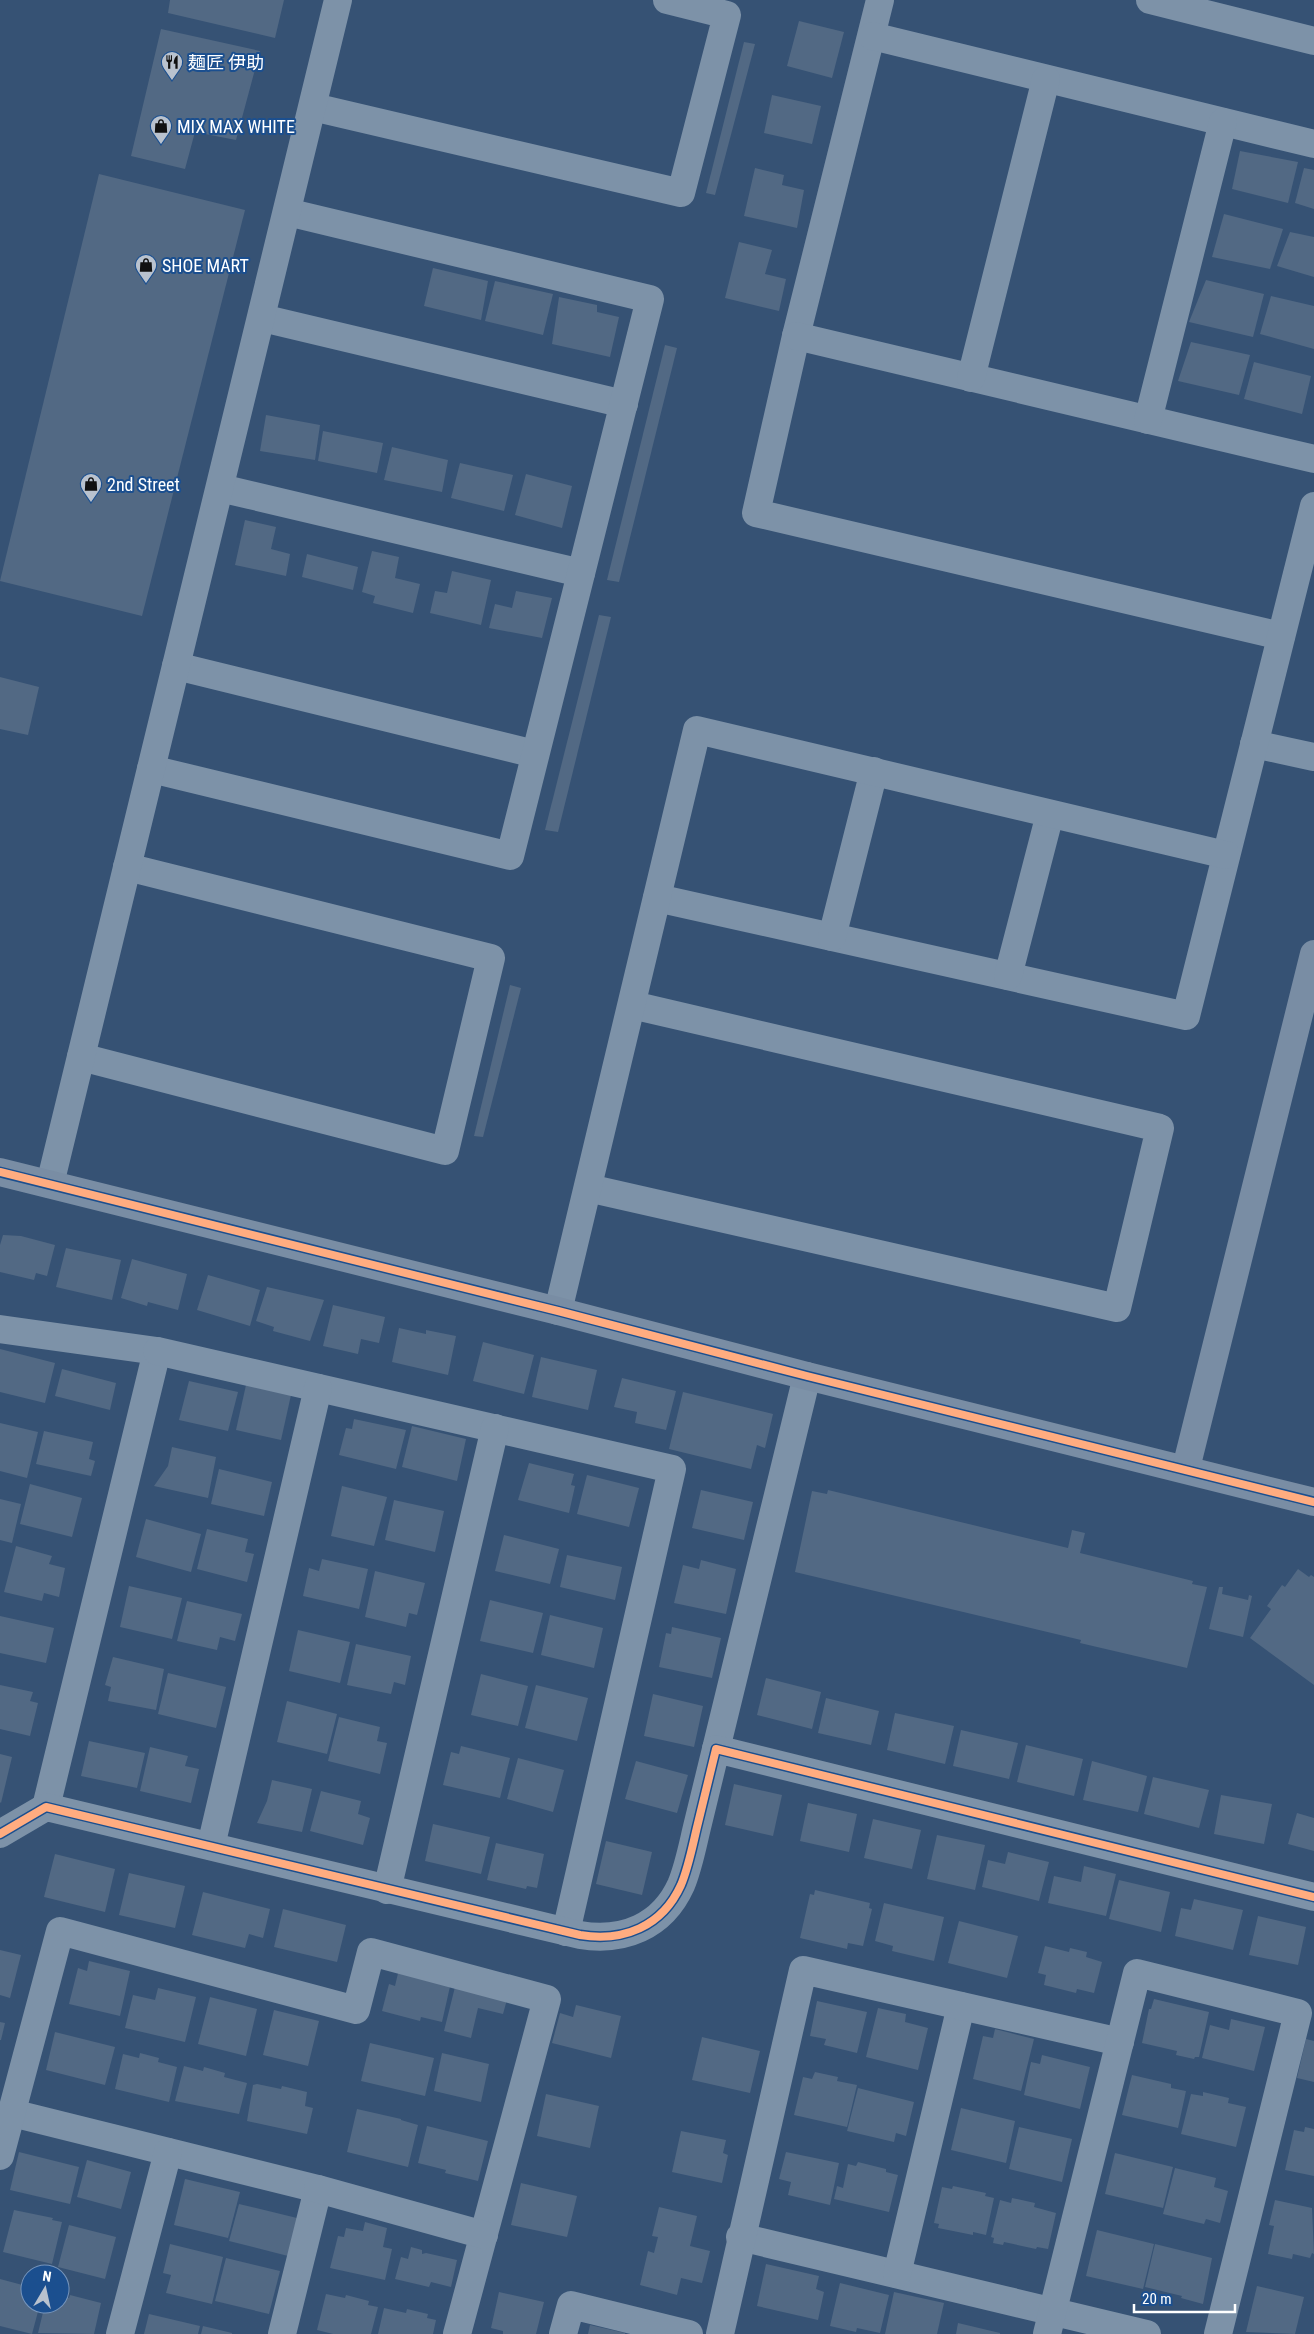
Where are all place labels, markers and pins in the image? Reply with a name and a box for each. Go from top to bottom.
restaurant icon: 麺匠 伊助 [160,50,184,81]
place label: 麺匠 伊助 [188,52,264,73]
shop icon: MIX MAX WHITE [149,114,173,145]
place label: MIX MAX WHITE [177,116,295,137]
shop icon: SHOE MART [134,253,158,284]
place label: SHOE MART [162,255,249,276]
shop icon: 2nd Street [79,472,103,503]
place label: 2nd Street [107,474,180,495]

